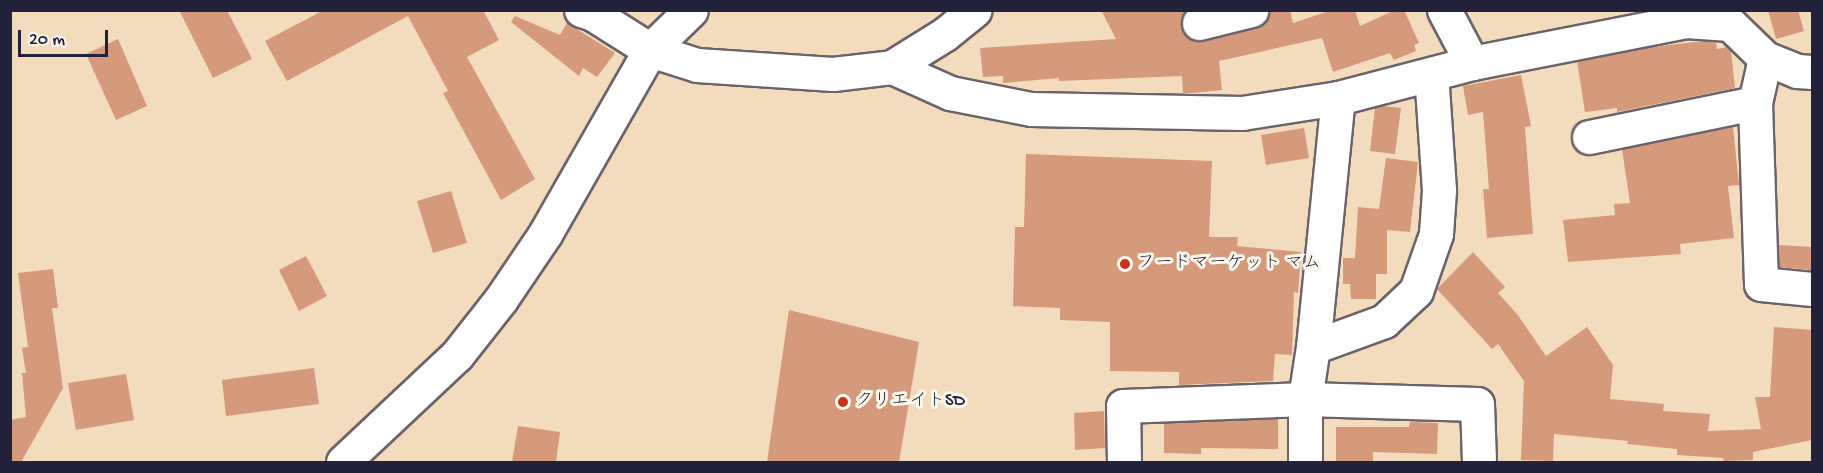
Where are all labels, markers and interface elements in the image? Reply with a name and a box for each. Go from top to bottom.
scale bar [21,18,111,56]
text: 20 m [29,30,65,51]
place label: フードマーケット マム [1137,253,1321,275]
marker: フードマーケット マム [1118,257,1132,271]
place label: クリエイトSD [855,391,965,413]
marker: クリエイトSD [836,395,850,409]

